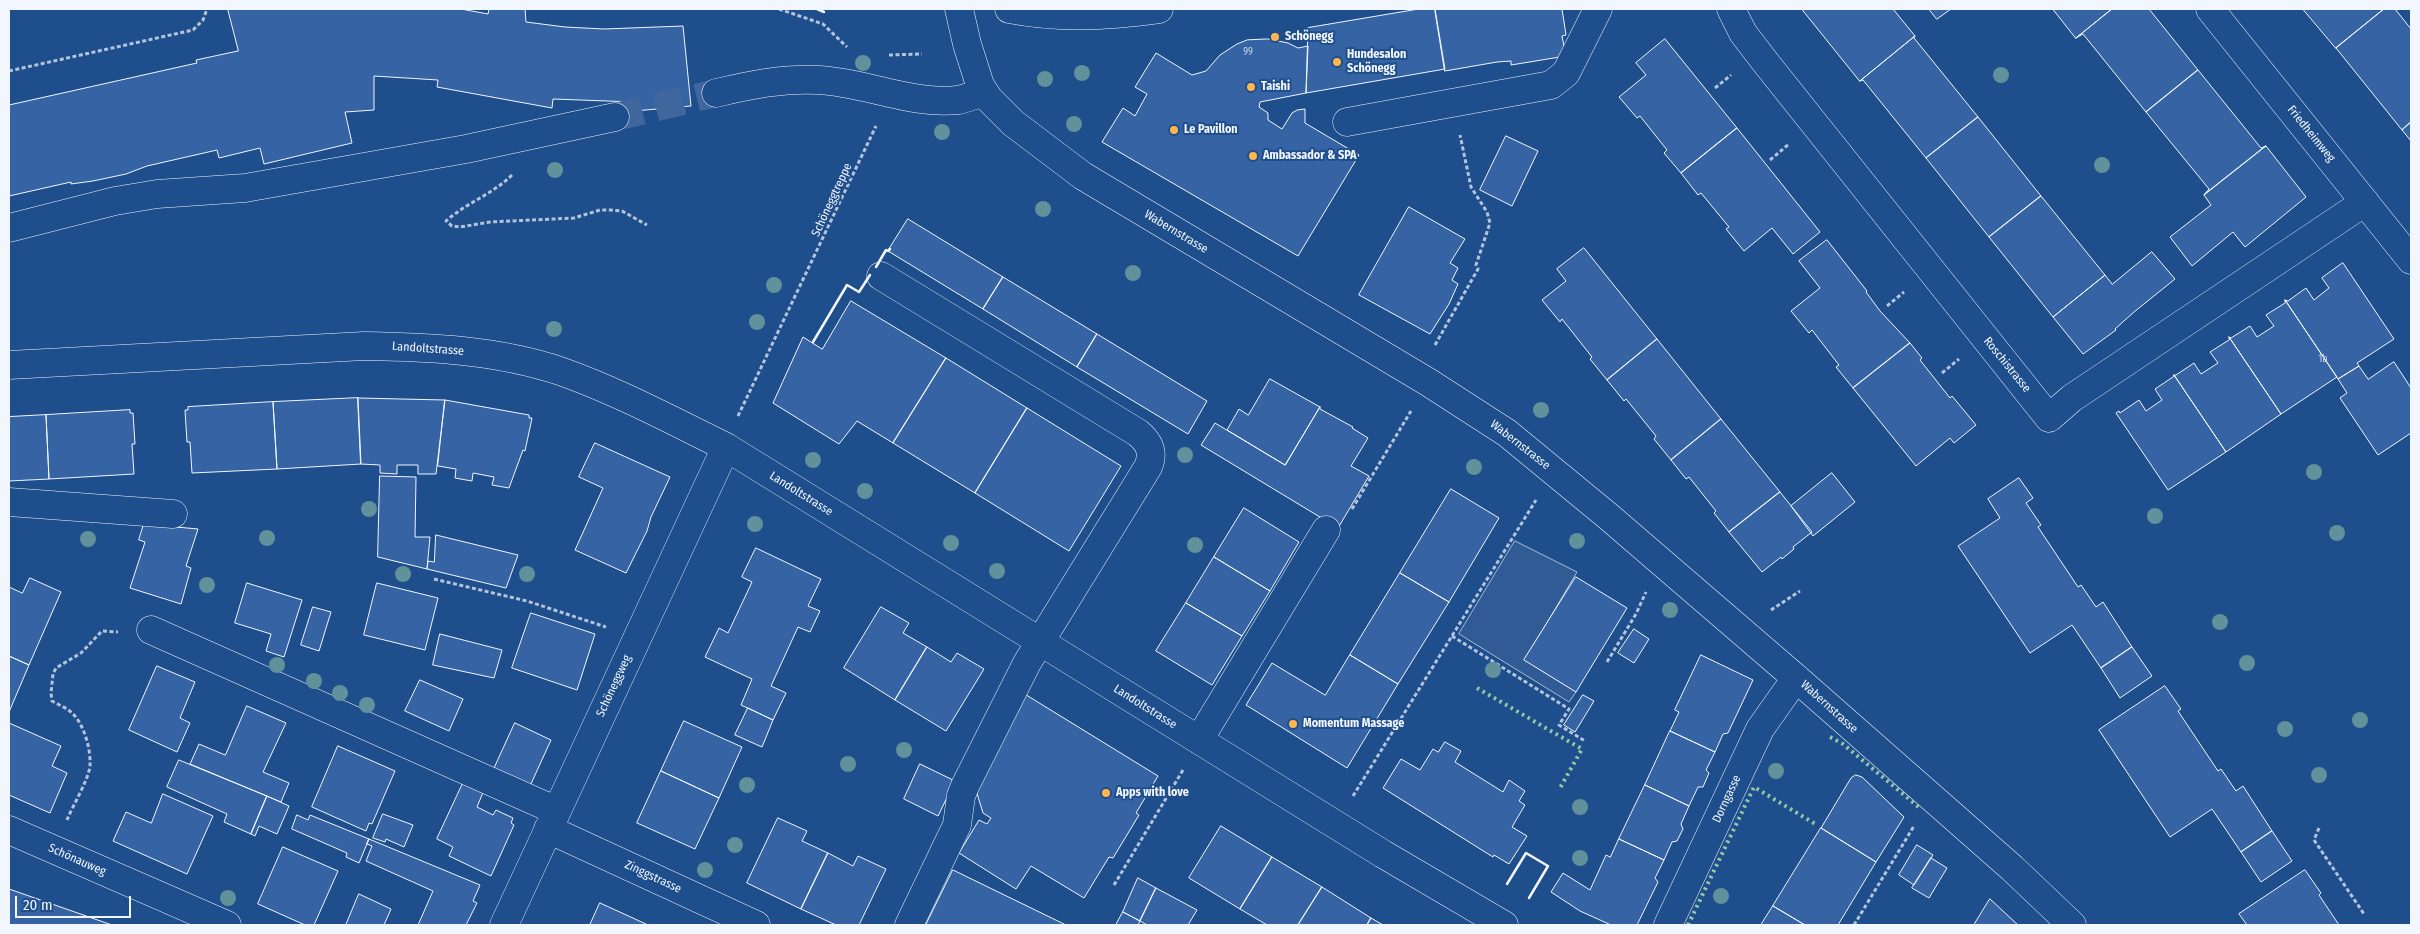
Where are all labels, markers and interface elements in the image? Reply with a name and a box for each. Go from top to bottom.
place label: Schönegg [1285,30,1333,44]
marker: Schönegg [1269,31,1281,43]
house number: 99 [1243,46,1253,58]
place label: Hundesalon Schönegg [1347,48,1406,76]
marker: Hundesalon Schönegg [1331,56,1343,68]
place label: Taishi [1261,80,1290,94]
marker: Taishi [1245,81,1257,93]
street label: Friedheimweg [2284,103,2338,165]
place label: Le Pavillon [1184,123,1238,137]
marker: Le Pavillon [1168,124,1180,136]
place label: Ambassador & SPA [1263,149,1357,163]
marker: Ambassador & SPA [1247,150,1259,162]
street label: Schöneggtreppe [809,161,855,239]
street label: Wabernstrasse [1141,207,1211,257]
street label: Roschistrasse [1980,334,2034,396]
street label: Landoltstrasse [392,339,464,359]
house number: 1b [2318,353,2328,365]
street label: Wabernstrasse [1487,417,1553,473]
street label: Landoltstrasse [767,469,835,519]
street label: Schöneggweg [593,653,635,719]
street label: Wabernstrasse [1797,678,1861,736]
street label: Landoltstrasse [1111,682,1179,732]
place label: Momentum Massage [1303,717,1404,731]
marker: Momentum Massage [1287,718,1299,730]
street label: Dorngasse [1710,773,1744,825]
place label: Apps with love [1116,786,1189,800]
marker: Apps with love [1100,787,1112,799]
street label: Schönauweg [46,841,108,879]
street label: Zinggstrasse [622,858,684,896]
scale bar [18,886,134,918]
text: 20 m [23,896,53,914]

